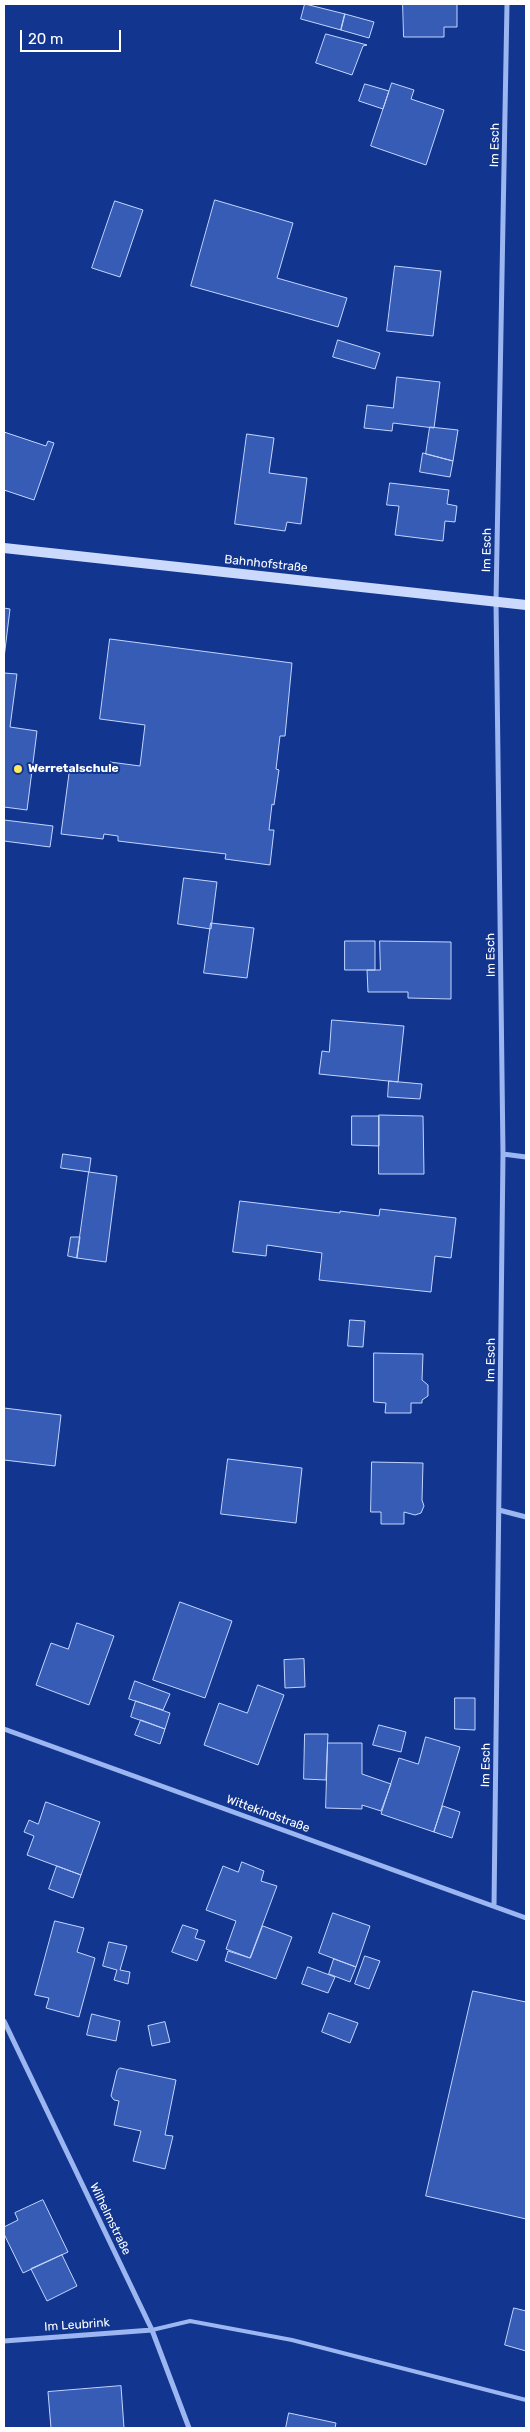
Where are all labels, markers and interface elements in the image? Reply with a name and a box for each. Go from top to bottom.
scale bar [22,20,124,52]
text: 20 m [28,30,63,48]
street label: Im Esch [487,123,503,167]
street label: Im Esch [479,528,495,572]
street label: Bahnhofstraße [224,552,308,576]
place label: Werretalschule [28,762,119,776]
marker: Werretalschule [12,763,24,775]
street label: Im Esch [483,933,499,977]
street label: Im Esch [483,1338,499,1382]
street label: Im Esch [478,1743,494,1787]
street label: Wittekindstraße [224,1792,312,1836]
street label: Wilhelmstraße [86,2180,134,2258]
street label: Im Leubrink [44,2316,110,2334]

